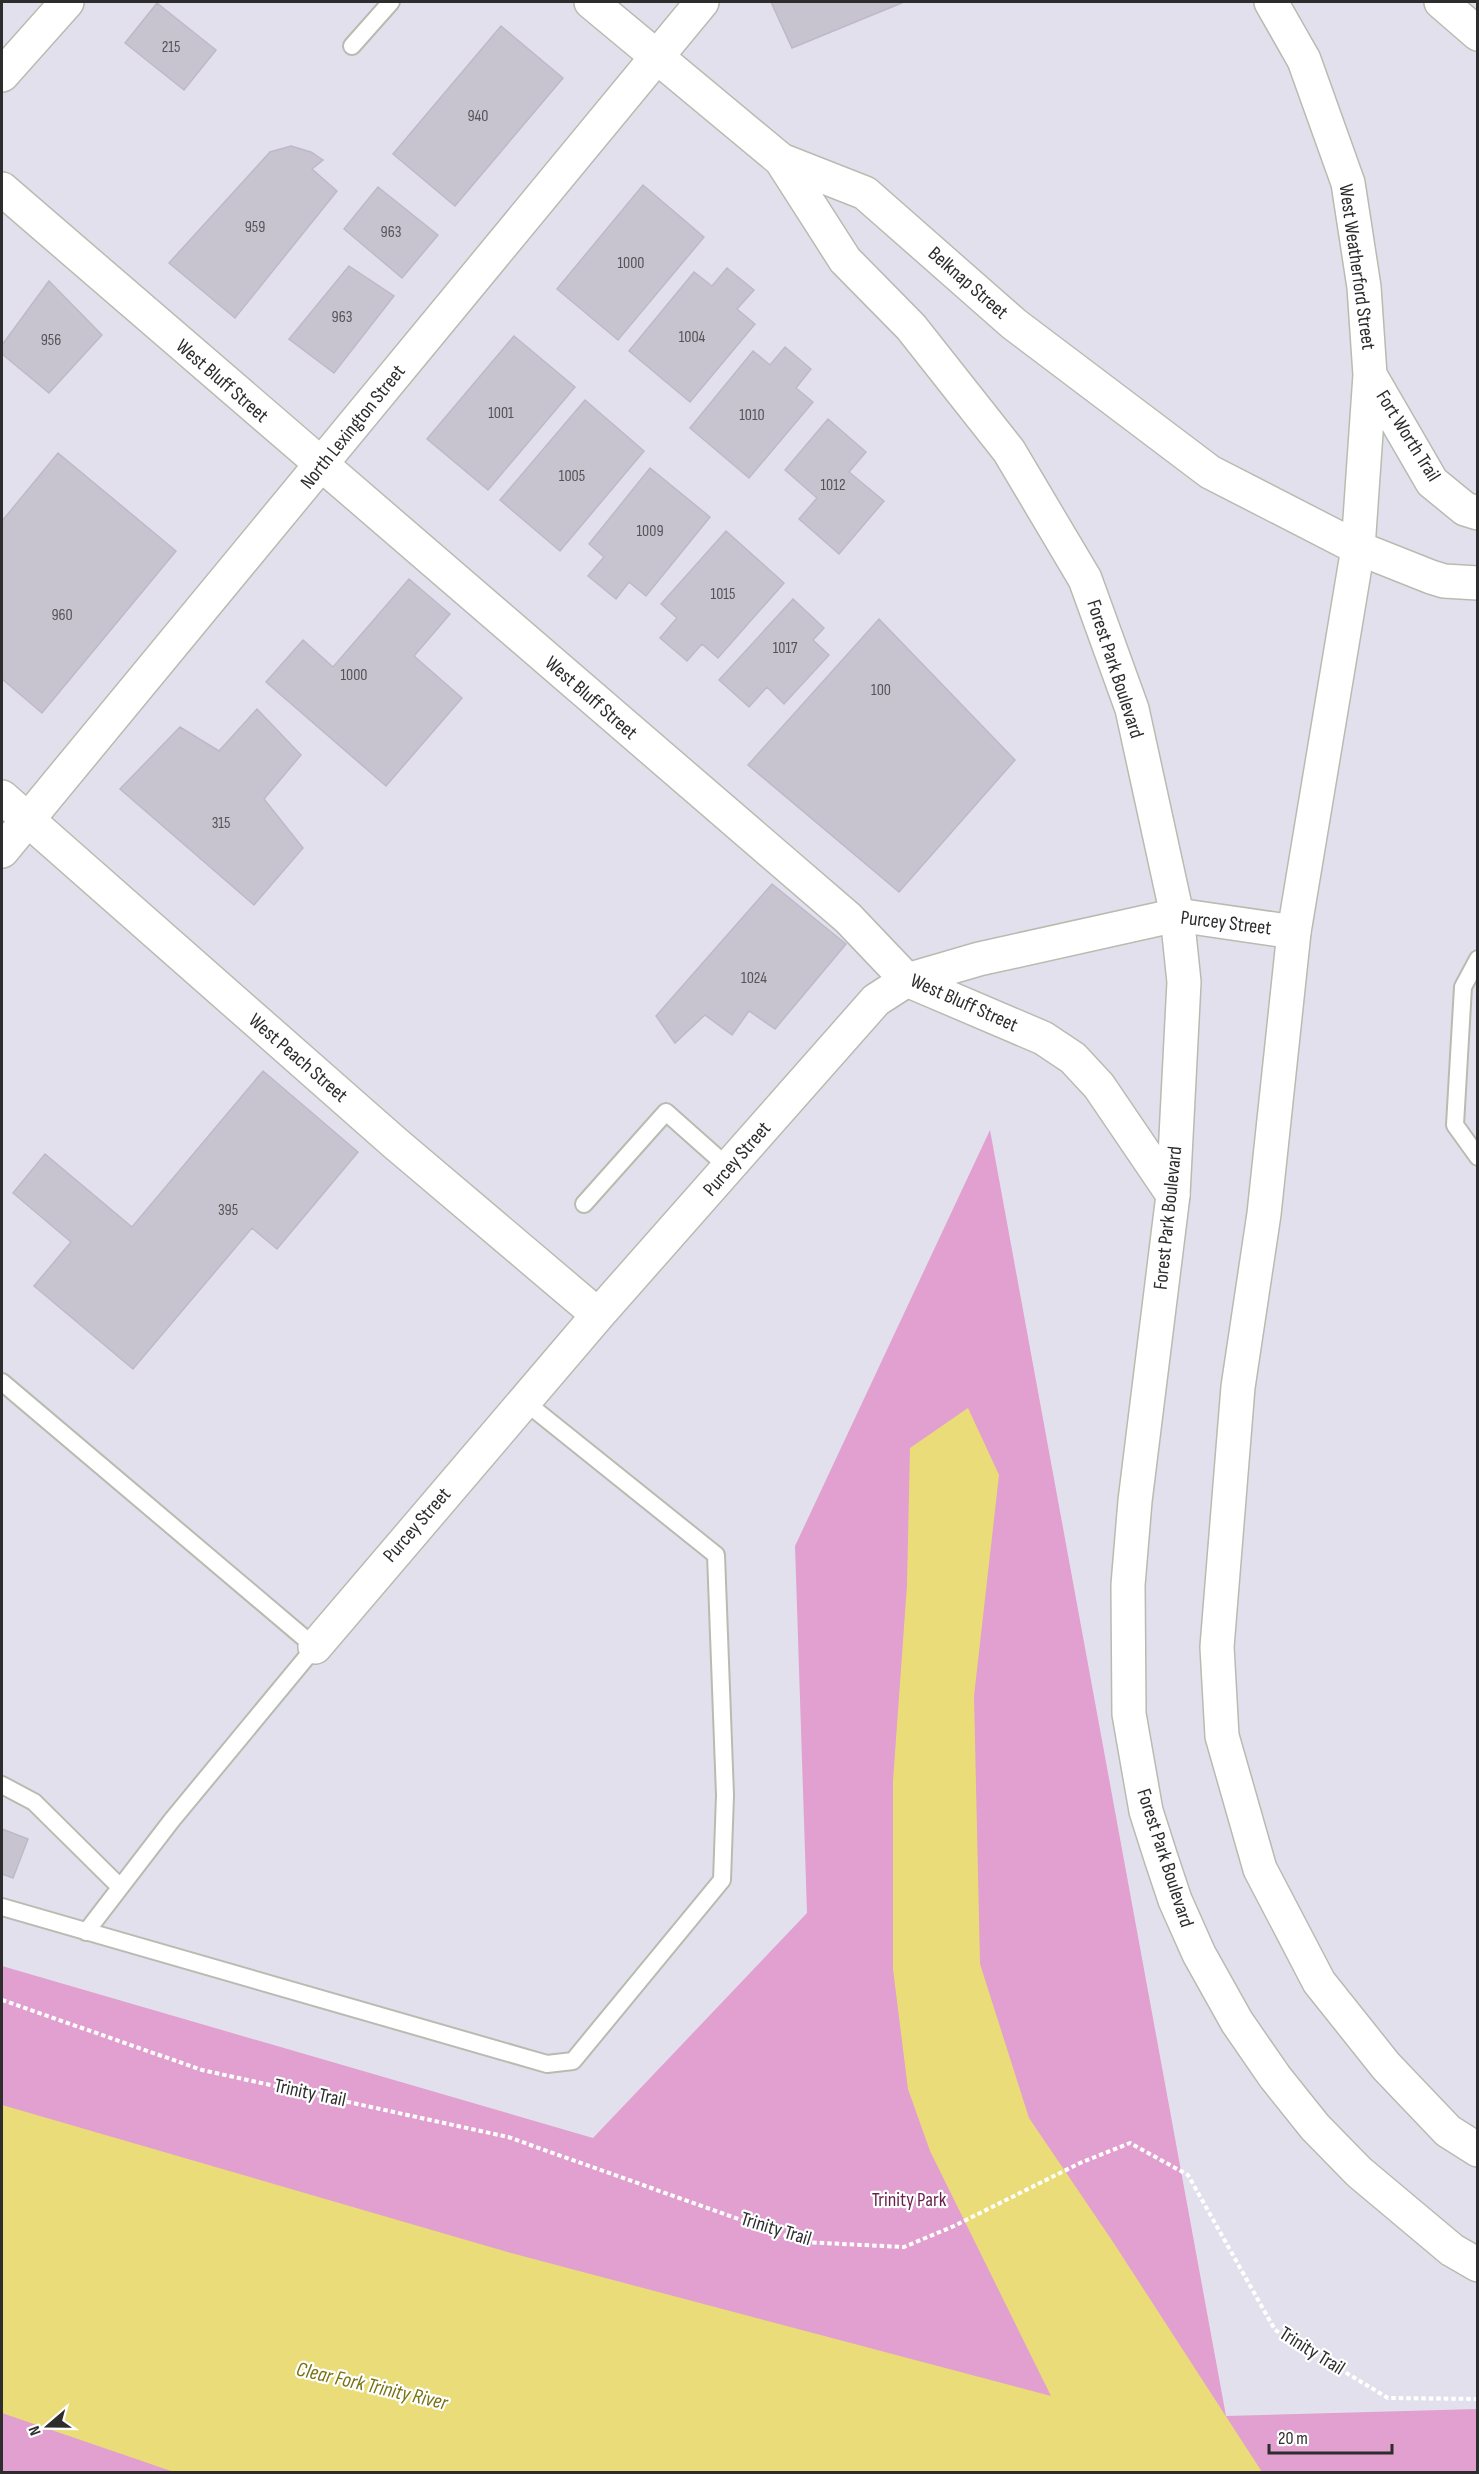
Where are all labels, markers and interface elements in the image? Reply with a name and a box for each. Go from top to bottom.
house number: 215 [162,38,180,57]
house number: 940 [468,107,488,126]
street label: West Weatherford Street [1333,183,1381,351]
house number: 959 [245,218,265,237]
house number: 963 [381,223,401,242]
street label: Belknap Street [923,242,1013,324]
house number: 1000 [617,254,645,273]
house number: 963 [332,308,352,327]
house number: 1004 [679,328,706,347]
house number: 956 [41,331,61,350]
street label: West Bluff Street [171,334,273,428]
street label: North Lexington Street [295,360,411,494]
street label: Fort Worth Trail [1371,386,1445,486]
house number: 1001 [488,404,514,423]
house number: 1010 [739,406,765,425]
house number: 1005 [559,467,585,486]
house number: 1012 [820,476,846,495]
house number: 1009 [637,522,663,541]
house number: 1015 [711,585,735,604]
street label: Forest Park Boulevard [1081,597,1149,741]
house number: 960 [51,606,73,625]
house number: 1017 [773,639,798,658]
street label: West Bluff Street [540,651,642,745]
house number: 1000 [340,666,368,685]
house number: 100 [871,681,891,700]
house number: 315 [212,814,230,833]
street label: Purcey Street [1179,906,1273,940]
house number: 1024 [741,969,767,988]
street label: West Bluff Street [907,969,1021,1037]
street label: West Peach Street [244,1008,352,1108]
street label: Purcey Street [698,1117,776,1201]
street label: Forest Park Boulevard [1149,1145,1187,1291]
house number: 395 [218,1201,238,1220]
street label: Purcey Street [378,1483,456,1567]
street label: Forest Park Boulevard [1131,1786,1199,1930]
street label: Trinity Trail [272,2074,348,2112]
park label: Trinity Park [872,2188,947,2212]
street label: Trinity Trail [738,2207,814,2251]
street label: Trinity Trail [1275,2322,1349,2380]
water label: Clear Fork Trinity River [294,2356,451,2416]
north arrow [18,2396,78,2456]
scale bar [1269,2417,1392,2455]
text: N [25,2423,46,2438]
text: 20 m [1278,2428,1308,2449]

